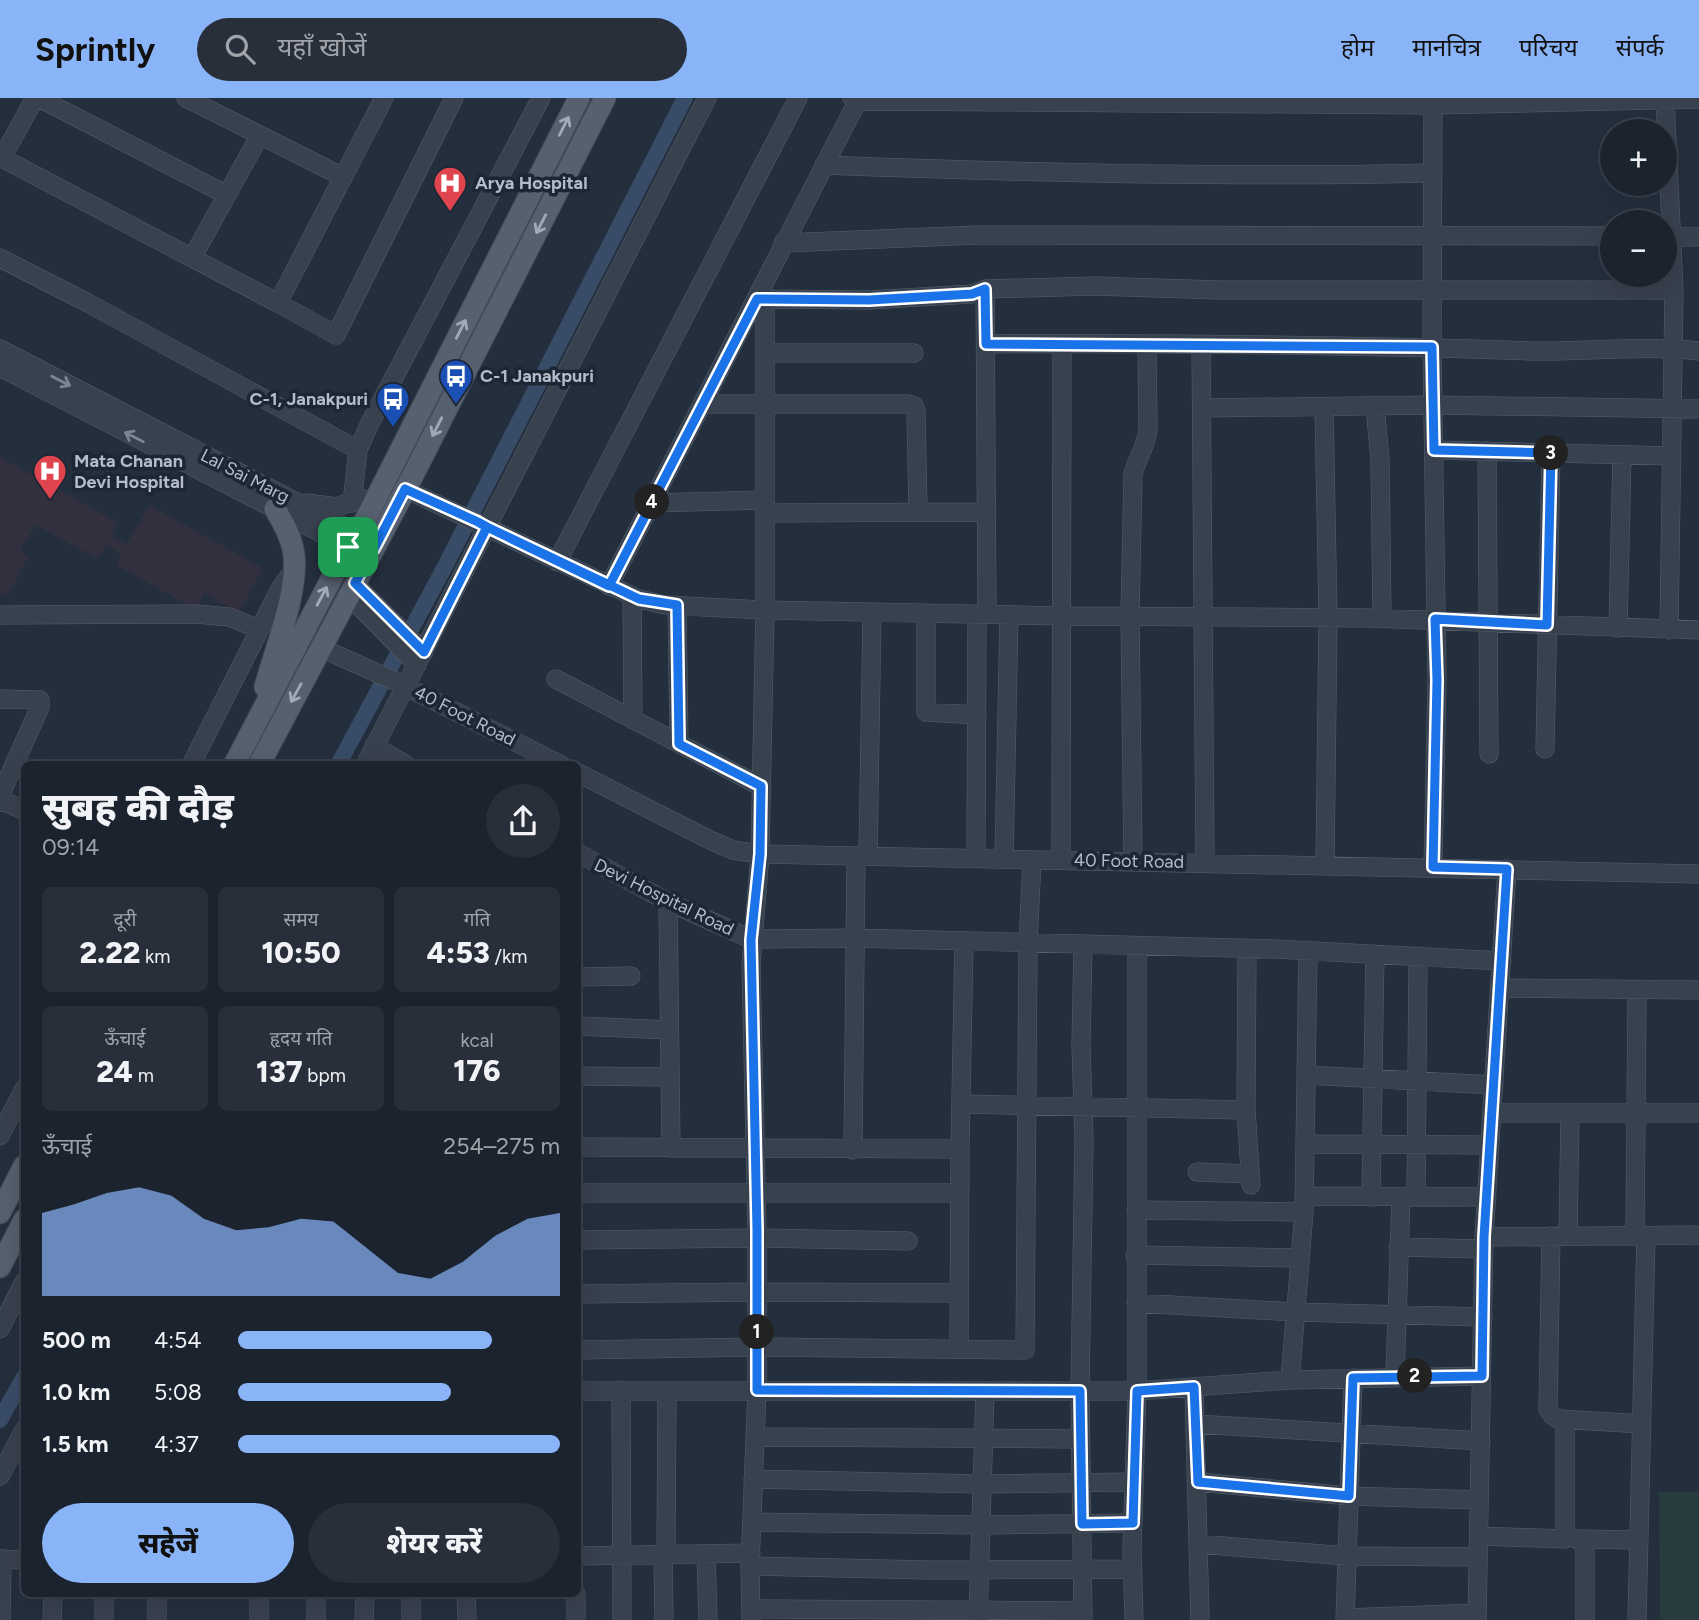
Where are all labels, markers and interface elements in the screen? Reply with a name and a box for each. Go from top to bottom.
search box [197,18,687,81]
text: Sprintly [35,30,155,69]
icon: search [221,30,259,68]
text: यहाँ खोजें [277,31,367,63]
text: होम [1341,33,1374,62]
text: मानचित्र [1412,33,1481,62]
text: परिचय [1519,33,1578,62]
text: संपर्क [1616,33,1664,62]
one-way arrow [558,116,572,137]
map controls [1600,119,1677,287]
button: + [1600,119,1677,196]
hospital icon: Arya Hospital [431,164,469,213]
place label: Arya Hospital [475,172,588,194]
button: − [1600,210,1677,287]
one-way arrow [533,213,547,234]
one-way arrow [454,319,468,340]
bus stop icon: C-1 Janakpuri [437,357,475,406]
place label: C-1 Janakpuri [480,365,594,387]
one-way arrow [50,374,71,388]
bus stop icon: C-1, Janakpuri [374,380,412,429]
place label: C-1, Janakpuri [249,388,368,410]
one-way arrow [430,416,444,437]
one-way arrow [125,429,145,443]
pin: 3 [1534,436,1568,470]
text: 3 [1545,441,1556,464]
street label: Lal Sai Marg [197,444,293,508]
place label: Mata Chanan Devi Hospital [74,450,184,493]
hospital icon: Mata Chanan Devi Hospital [31,452,69,501]
pin: 4 [634,484,670,520]
text: 4 [645,490,658,513]
pin [318,517,378,577]
icon: arrive [329,528,367,566]
one-way arrow [316,586,330,607]
street label: 40 Foot Road [411,681,519,751]
one-way arrow [289,682,303,702]
text: सुबह की दौड़ [42,784,234,830]
button: share [486,784,560,858]
text: 09:14 [42,833,99,861]
street label: 40 Foot Road [1074,849,1184,873]
street label: Devi Hospital Road [590,854,738,940]
text: दूरी [114,908,136,931]
text: समय [283,908,319,931]
text: गति [464,908,490,931]
text: 2.22 [79,934,140,971]
text: 10:50 [261,934,341,971]
text: 4:53 [427,934,490,971]
text: km [140,945,171,968]
text: /km [490,945,527,968]
text: ऊँचाई [104,1027,146,1050]
text: हृदय गति [270,1027,332,1050]
text: kcal [460,1029,494,1052]
text: 176 [453,1052,501,1089]
text: 24 [96,1053,133,1090]
text: 137 [256,1053,303,1090]
text: m [133,1064,154,1087]
text: bpm [303,1064,346,1087]
text: ऊँचाई [42,1132,92,1160]
text: 254–275 m [443,1132,560,1160]
pin: 1 [740,1314,774,1350]
text: 1 [752,1320,761,1343]
text: 500 m [42,1326,111,1354]
text: 4:54 [154,1326,202,1354]
pin: 2 [1398,1358,1432,1394]
text: 2 [1409,1364,1420,1387]
text: 1.0 km [42,1378,110,1406]
text: 5:08 [154,1378,202,1406]
text: 1.5 km [42,1430,109,1458]
text: 4:37 [154,1430,199,1458]
button: सहेजें [42,1503,294,1583]
button: शेयर करें [308,1503,560,1583]

